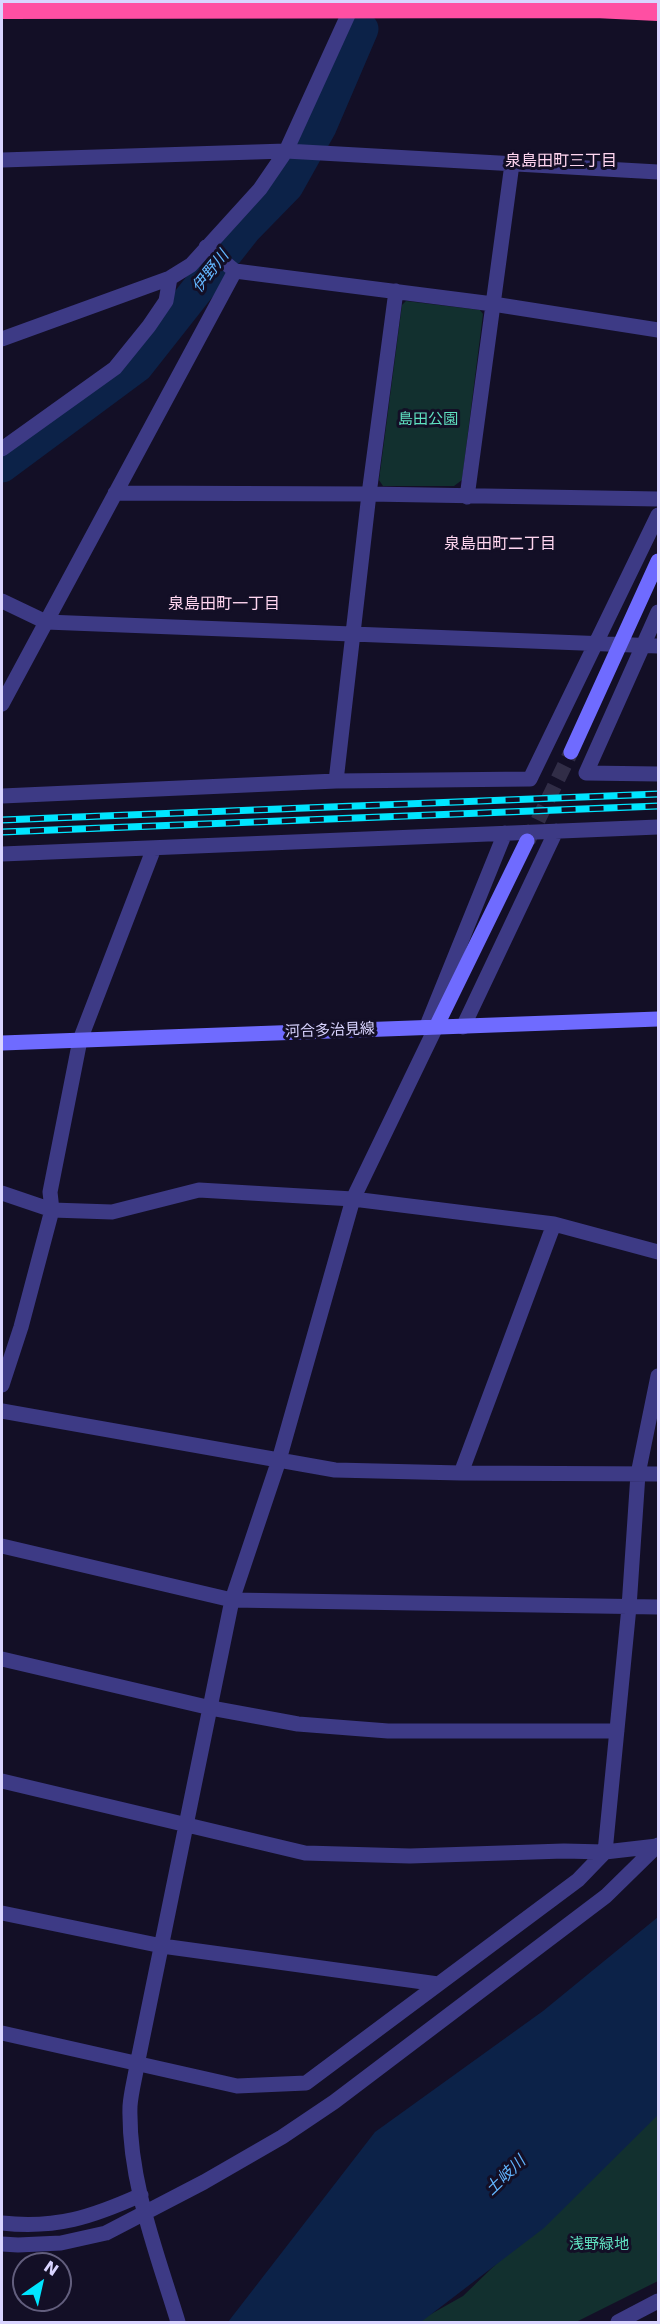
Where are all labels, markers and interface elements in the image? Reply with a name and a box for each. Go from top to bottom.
district label: 泉島田町三丁目 [505,152,617,172]
water label: 伊野川 [189,247,233,297]
park label: 島田公園 [398,411,458,429]
district label: 泉島田町二丁目 [444,535,556,555]
district label: 泉島田町一丁目 [168,595,280,615]
street label: 河合多治見線 [285,1020,375,1042]
water label: 土岐川 [482,2152,530,2200]
park label: 浅野緑地 [569,2236,629,2254]
north arrow [12,2252,72,2312]
text: N [40,2257,62,2280]

